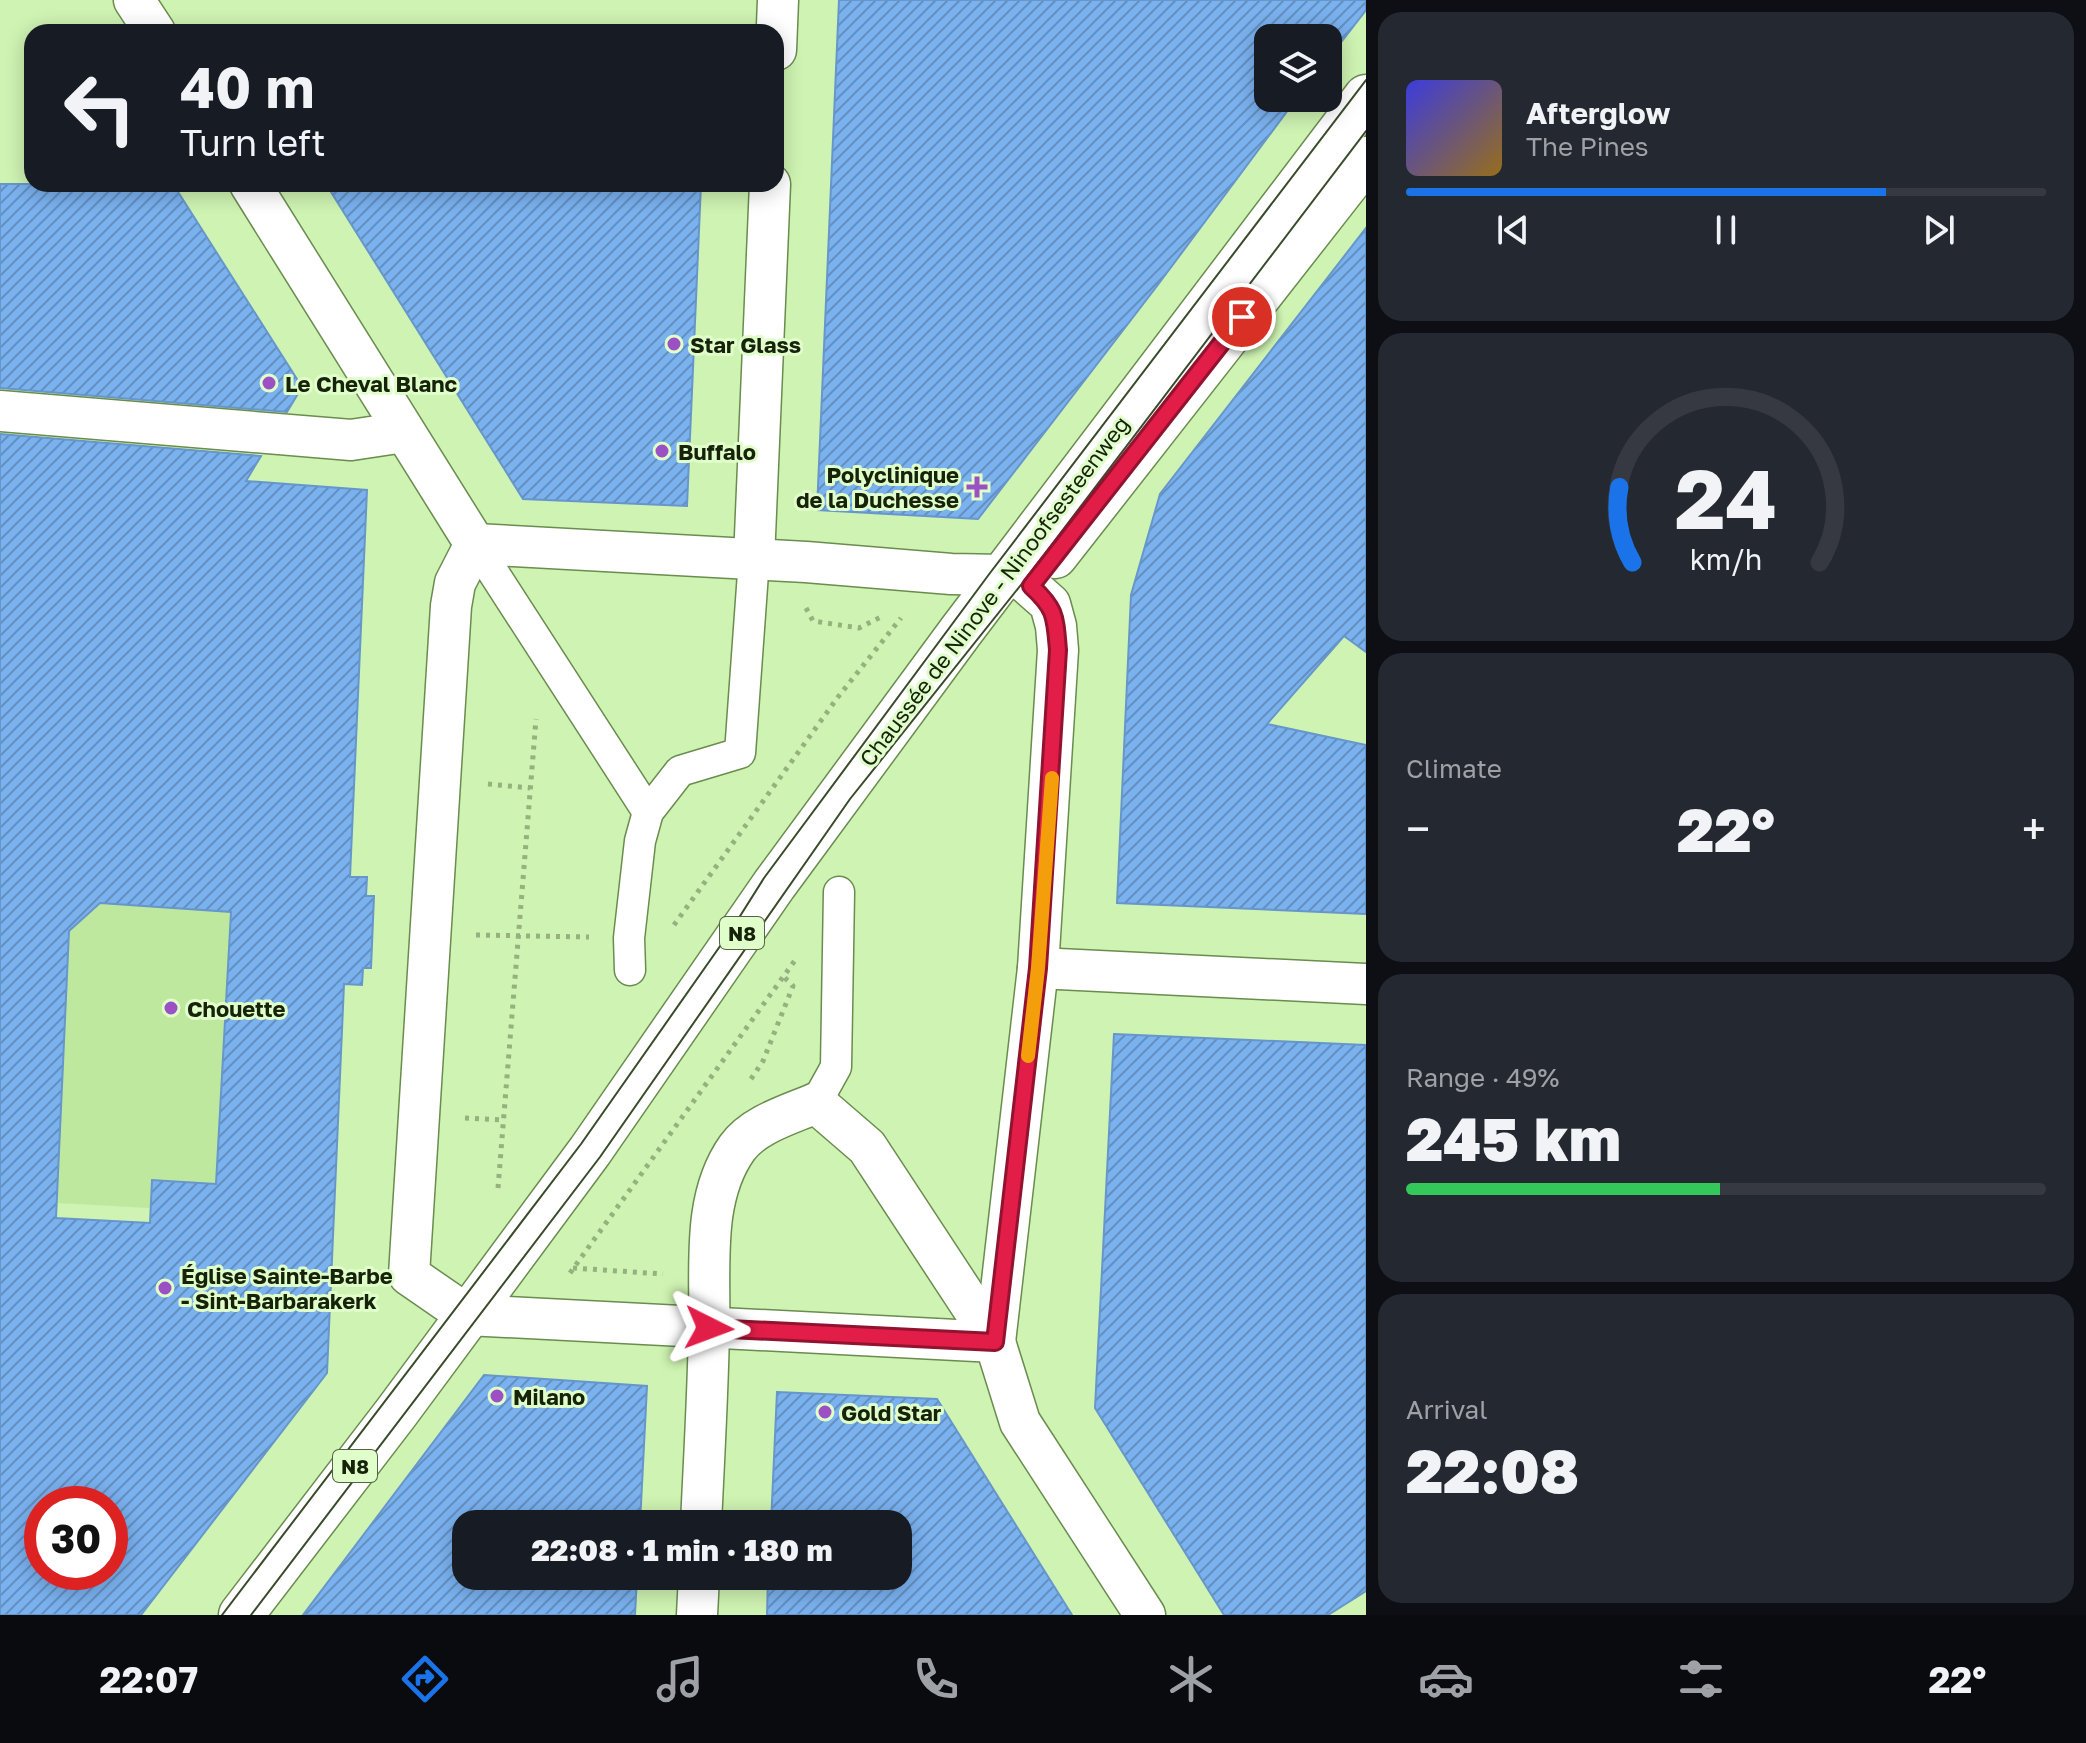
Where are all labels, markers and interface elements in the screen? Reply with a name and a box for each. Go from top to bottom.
map controls [1254,24,1342,112]
button: layers [1254,24,1342,112]
text: 40 m [180,53,314,120]
icon: left [48,56,152,160]
text: Afterglow [1526,95,1670,131]
text: Turn left [180,121,326,164]
text: The Pines [1526,131,1649,162]
icon: previous [1491,208,1535,252]
icon: pause [1704,208,1748,252]
icon: next [1917,208,1961,252]
pin [1208,283,1276,351]
icon: arrive [1220,295,1264,339]
place label: Star Glass [690,331,801,358]
marker: Star Glass [665,335,683,353]
place label: Le Cheval Blanc [285,370,458,397]
marker: Le Cheval Blanc [260,374,278,392]
street label: Chaussée de Ninove - Ninoofsesteenweg [853,411,1135,771]
place label: Buffalo [678,438,756,465]
marker: Buffalo [653,442,671,460]
text: 24 [1675,446,1777,546]
place label: Polyclinique de la Duchesse [796,461,959,513]
marker: Polyclinique de la Duchesse [966,476,988,498]
text: km/h [1690,542,1762,576]
text: Climate [1406,753,1502,784]
text: 22° [1677,793,1775,865]
text: − [1406,802,1430,855]
text: + [2022,802,2046,855]
road number: N8 [720,917,764,949]
place label: Chouette [187,995,285,1022]
marker: Chouette [162,999,180,1017]
text: Range · 49% [1406,1062,1559,1093]
text: 245 km [1406,1102,1621,1174]
place label: Église Sainte-Barbe - Sint-Barbarakerk [181,1262,393,1314]
marker: Église Sainte-Barbe - Sint-Barbarakerk [156,1279,174,1297]
position arrow [667,1286,751,1370]
place label: Milano [513,1383,585,1410]
marker: Milano [488,1387,506,1405]
text: Arrival [1406,1394,1487,1425]
place label: Gold Star [841,1399,942,1426]
marker: Gold Star [816,1403,834,1421]
text: 22:08 [1406,1434,1579,1506]
road number: N8 [333,1450,377,1482]
speed limit sign: 30 [24,1486,128,1590]
text: 22:08 · 1 min · 180 m [531,1532,833,1568]
icon: directions [397,1651,453,1707]
icon: music [652,1651,708,1707]
icon: phone [908,1651,964,1707]
icon: climate [1163,1651,1219,1707]
icon: car [1418,1651,1474,1707]
icon: filters [1673,1651,1729,1707]
text: 22:07 [100,1658,198,1701]
text: 22° [1928,1658,1986,1701]

